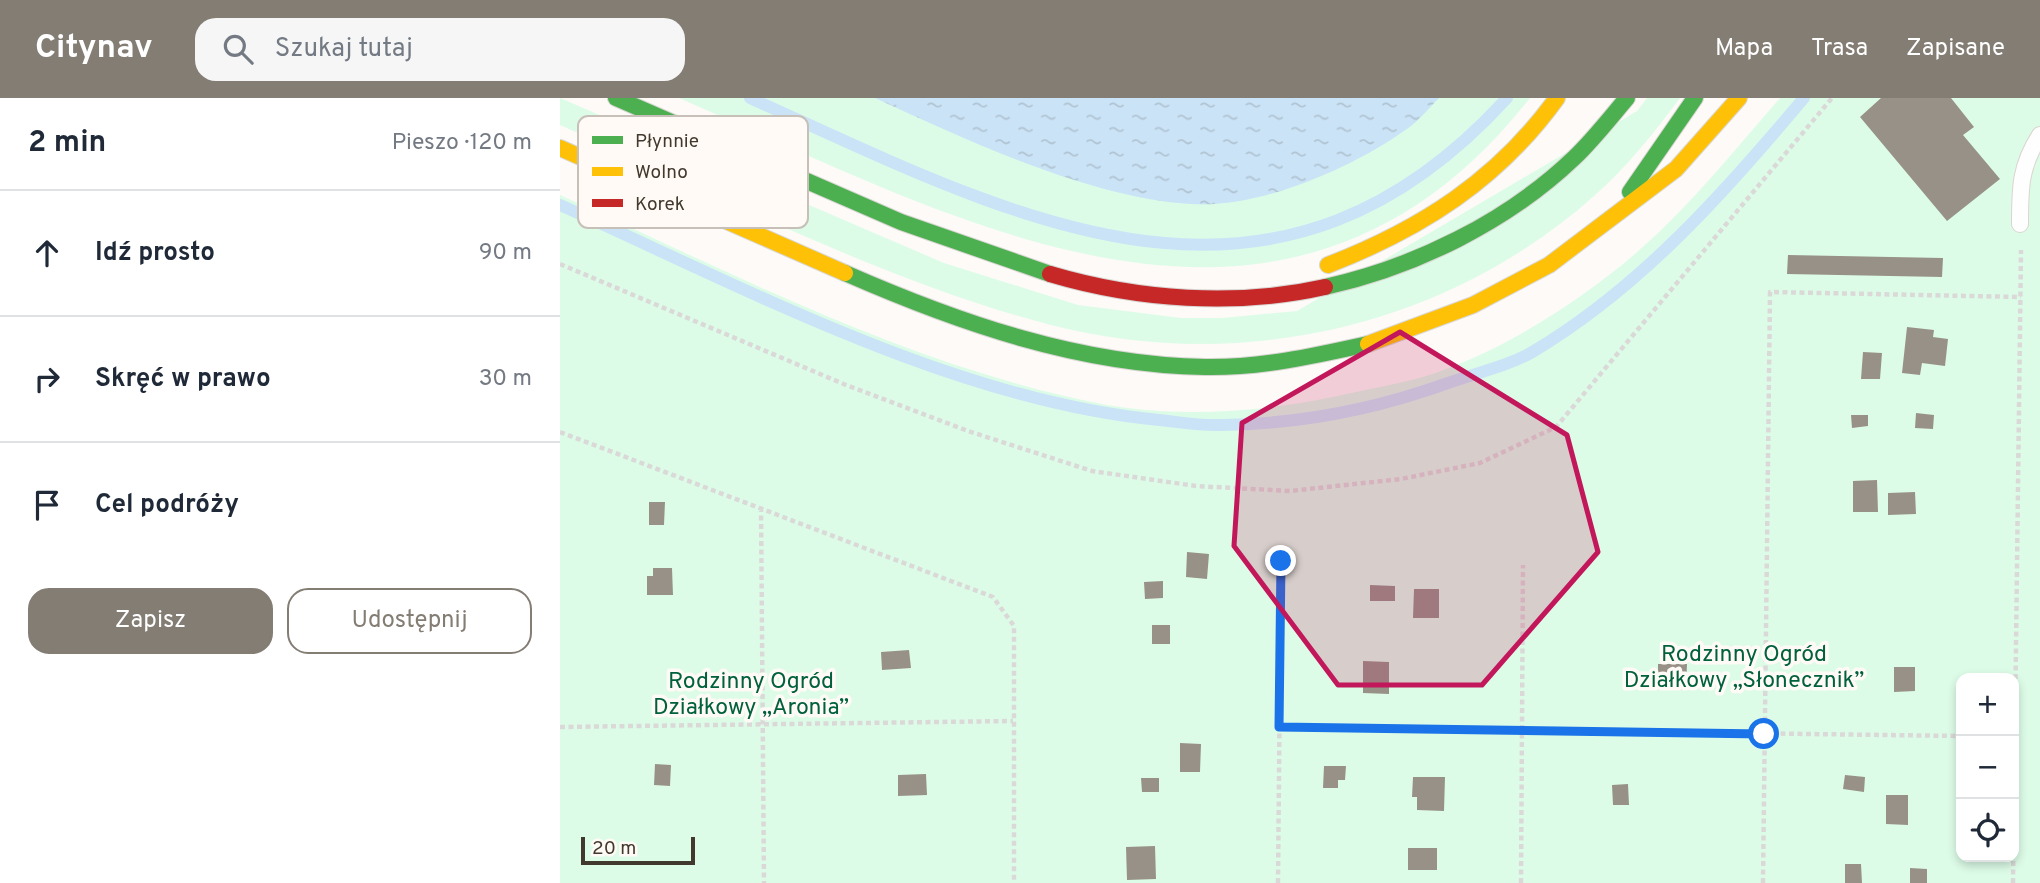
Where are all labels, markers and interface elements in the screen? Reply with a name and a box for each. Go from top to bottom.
search box [195,18,685,81]
text: Citynav [35,28,153,70]
icon: search [219,30,257,68]
text: Szukaj tutaj [275,33,413,66]
text: Mapa [1715,34,1773,64]
text: Trasa [1811,34,1868,64]
text: Zapisane [1906,34,2005,64]
legend [578,116,808,228]
text: 2 min [28,125,106,162]
text: Pieszo · 120 m [392,129,532,158]
text: Płynnie [635,130,699,154]
text: Wolno [635,161,688,185]
text: Korek [635,193,685,217]
icon: ahead [28,234,66,272]
text: Idź prosto [95,237,215,270]
text: 90 m [479,239,532,268]
icon: right [28,360,66,398]
text: Skręć w prawo [95,363,271,396]
text: 30 m [479,365,532,394]
icon: arrive [28,486,66,524]
text: Cel podróży [95,489,239,522]
route end [1265,545,1296,576]
button: Zapisz [28,588,273,654]
button: Udostępnij [287,588,532,654]
park label: Rodzinny Ogród Działkowy „Słonecznik” [1624,641,1864,696]
park label: Rodzinny Ogród Działkowy „Aronia” [653,668,849,723]
map controls [1956,673,2019,862]
button: + [1956,673,2019,736]
route start [1748,718,1779,749]
button: − [1956,736,2019,799]
button: locate [1956,799,2019,862]
scale bar [581,834,695,866]
text: 20 m [592,837,636,861]

